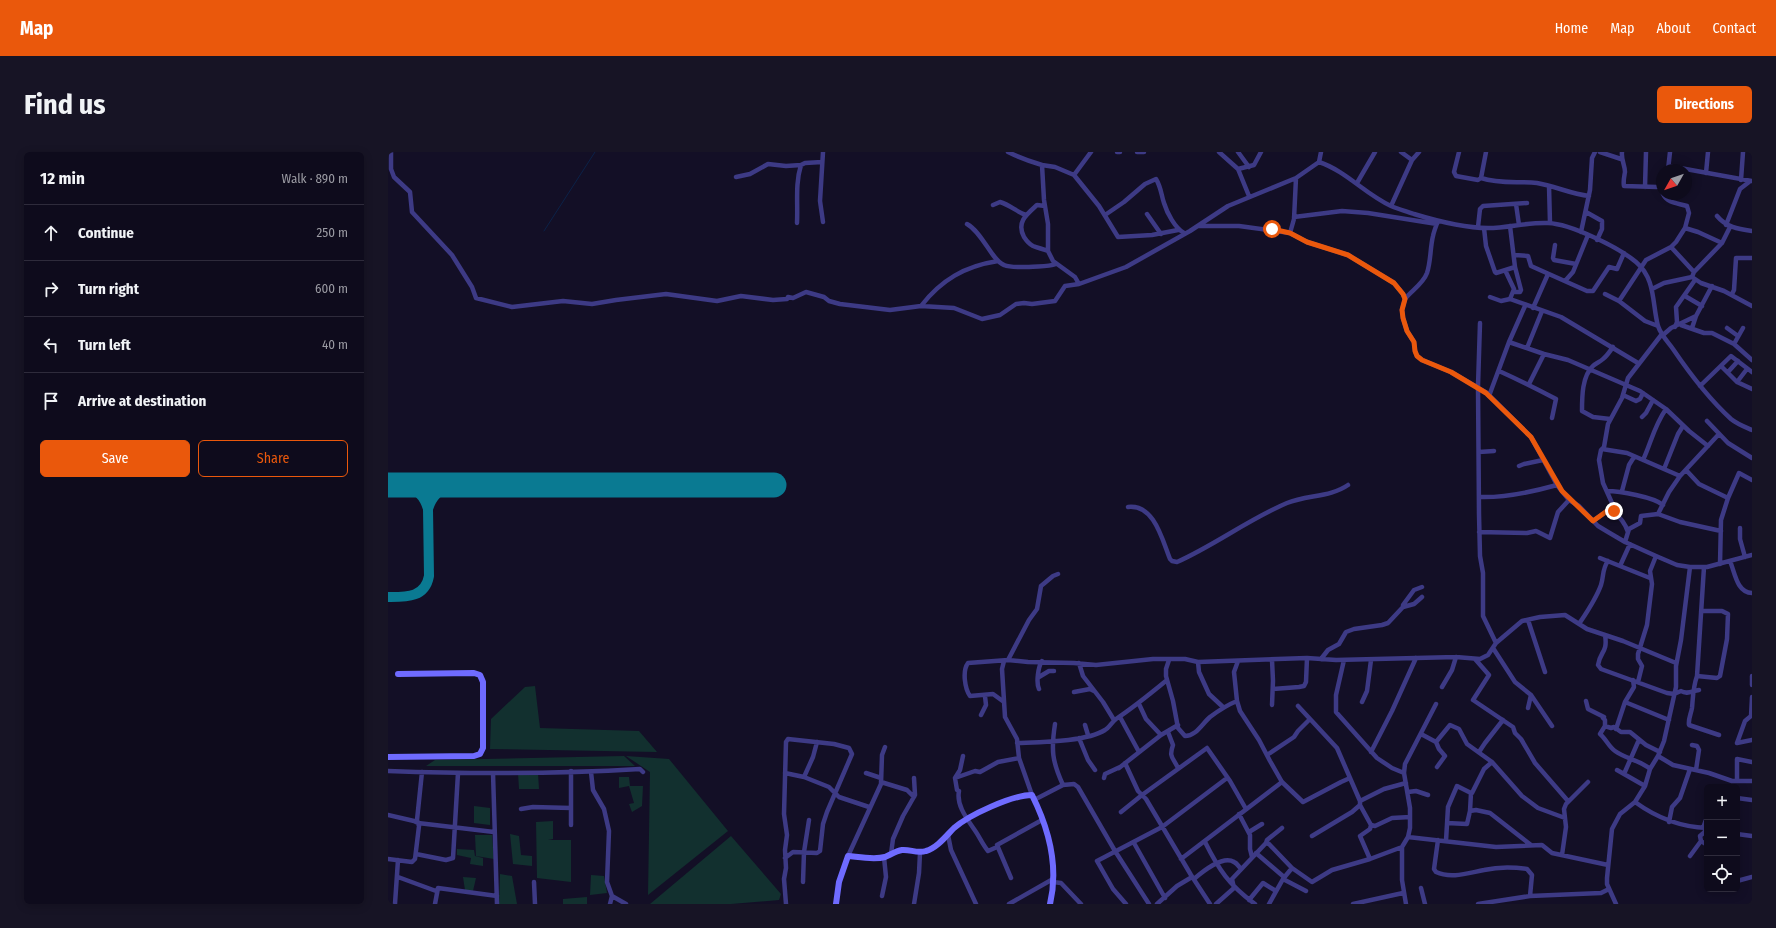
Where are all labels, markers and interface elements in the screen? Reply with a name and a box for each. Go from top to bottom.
text: Map [20,17,53,40]
text: Home [1555,20,1588,37]
text: Map [1610,20,1634,37]
text: About [1656,20,1691,37]
text: Contact [1713,20,1756,37]
button: Directions [1657,86,1752,123]
text: Find us [24,88,106,121]
north arrow [1656,164,1692,200]
text: 12 min [40,168,85,189]
text: Walk · 890 m [282,171,348,186]
route start [1263,220,1281,238]
icon: ahead [40,222,62,244]
text: Continue [78,224,134,242]
text: 250 m [316,225,348,240]
icon: right [40,278,62,300]
text: Turn right [78,280,139,298]
text: 600 m [315,281,348,296]
icon: left [40,334,62,356]
text: Turn left [78,336,131,354]
text: 40 m [322,337,348,352]
icon: arrive [40,390,62,412]
text: Arrive at destination [78,392,206,410]
button: Save [40,440,190,477]
button: Share [198,440,348,477]
route end [1605,502,1623,520]
map controls [1704,784,1740,892]
button: + [1704,784,1740,820]
button: − [1704,820,1740,856]
button: locate [1704,856,1740,892]

